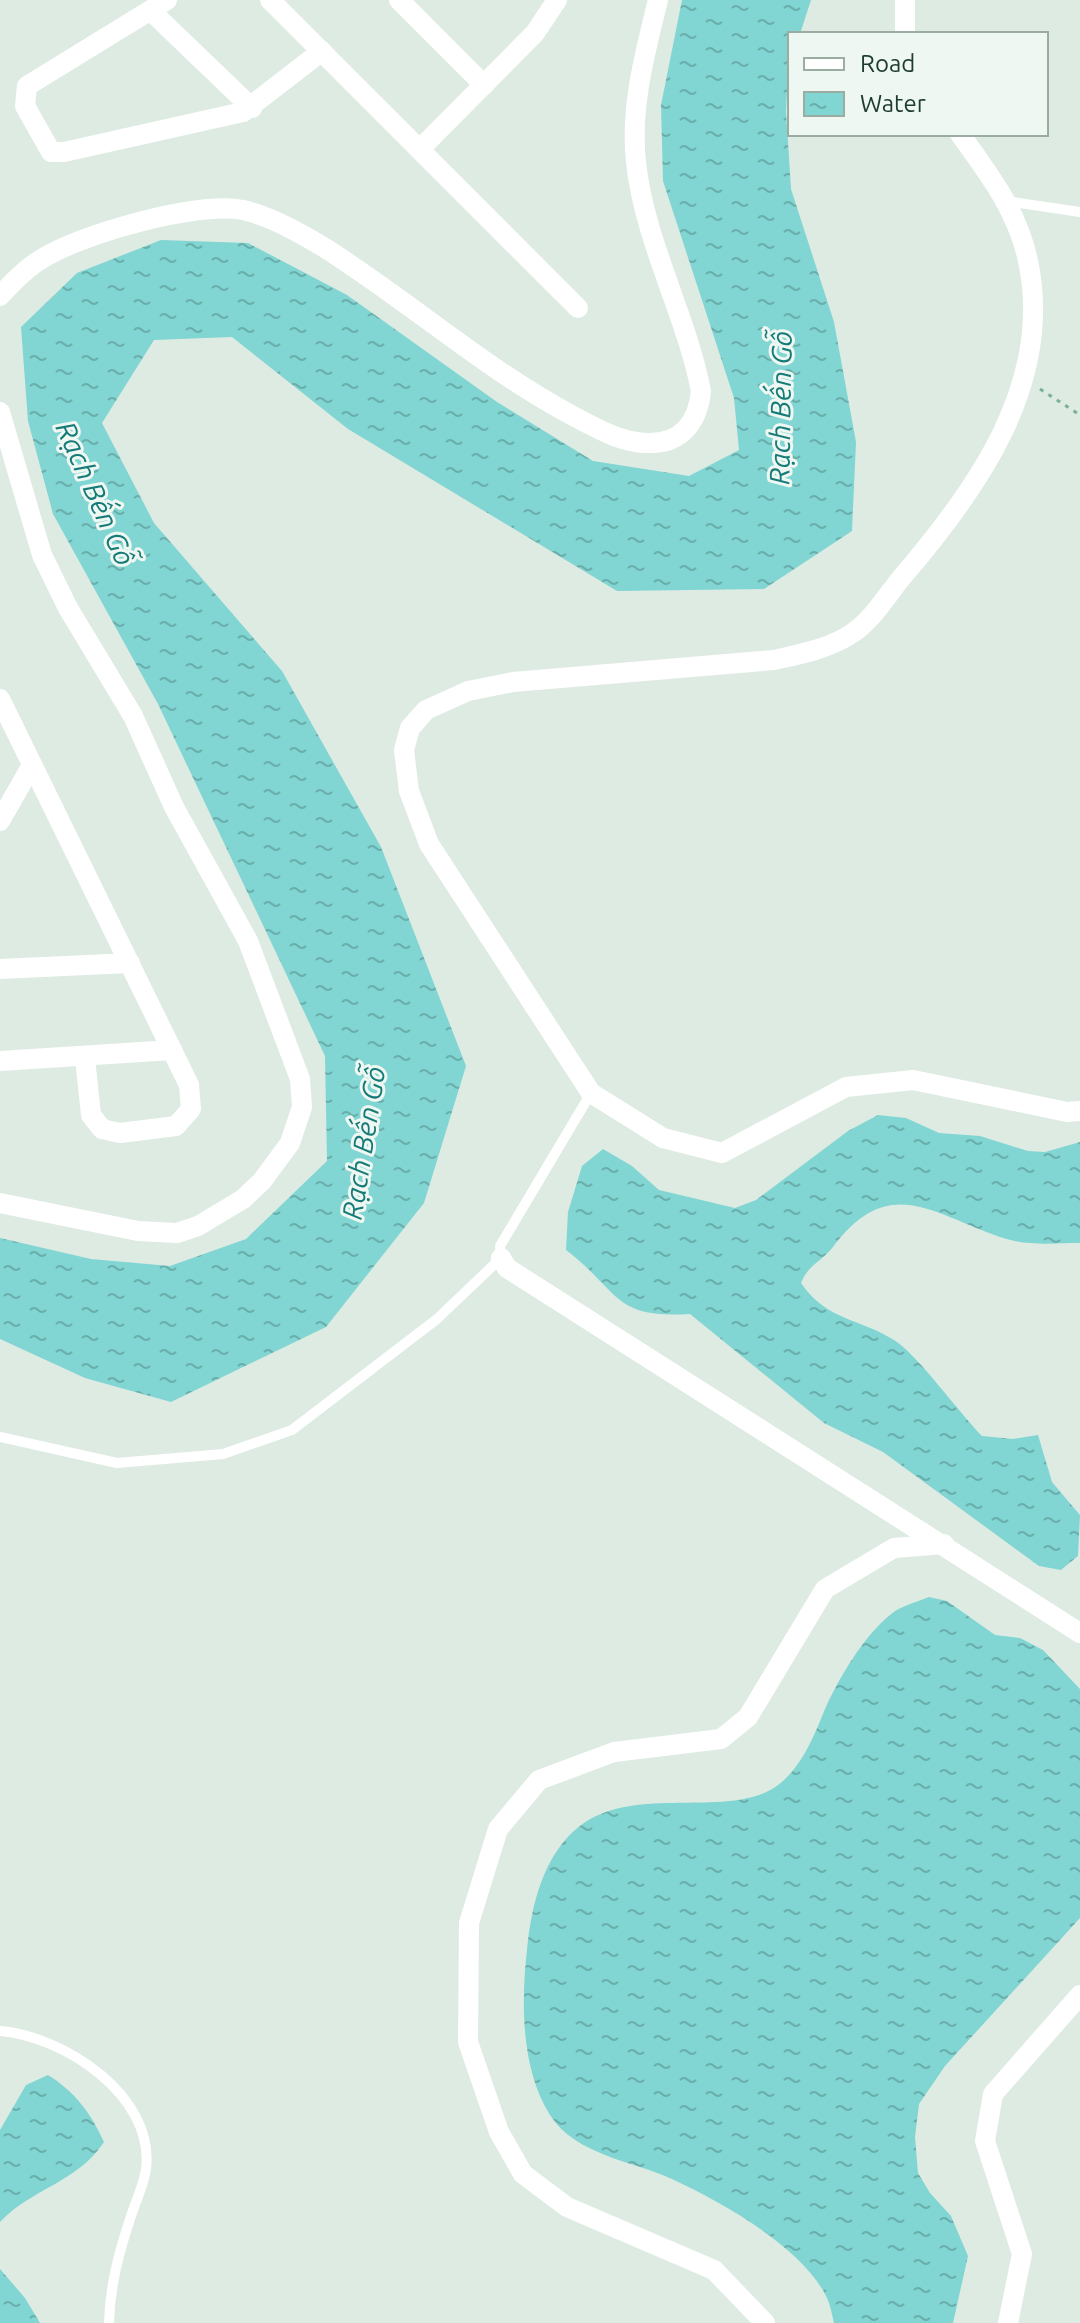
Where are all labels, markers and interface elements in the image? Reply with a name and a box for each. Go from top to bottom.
legend [788,32,1048,136]
text: Road [860,50,915,77]
text: Water [860,90,926,117]
water label: Rạch Bến Gỗ [760,328,797,485]
water label: Rạch Bến Gỗ [51,415,145,572]
water label: Rạch Bến Gỗ [333,1062,391,1221]

